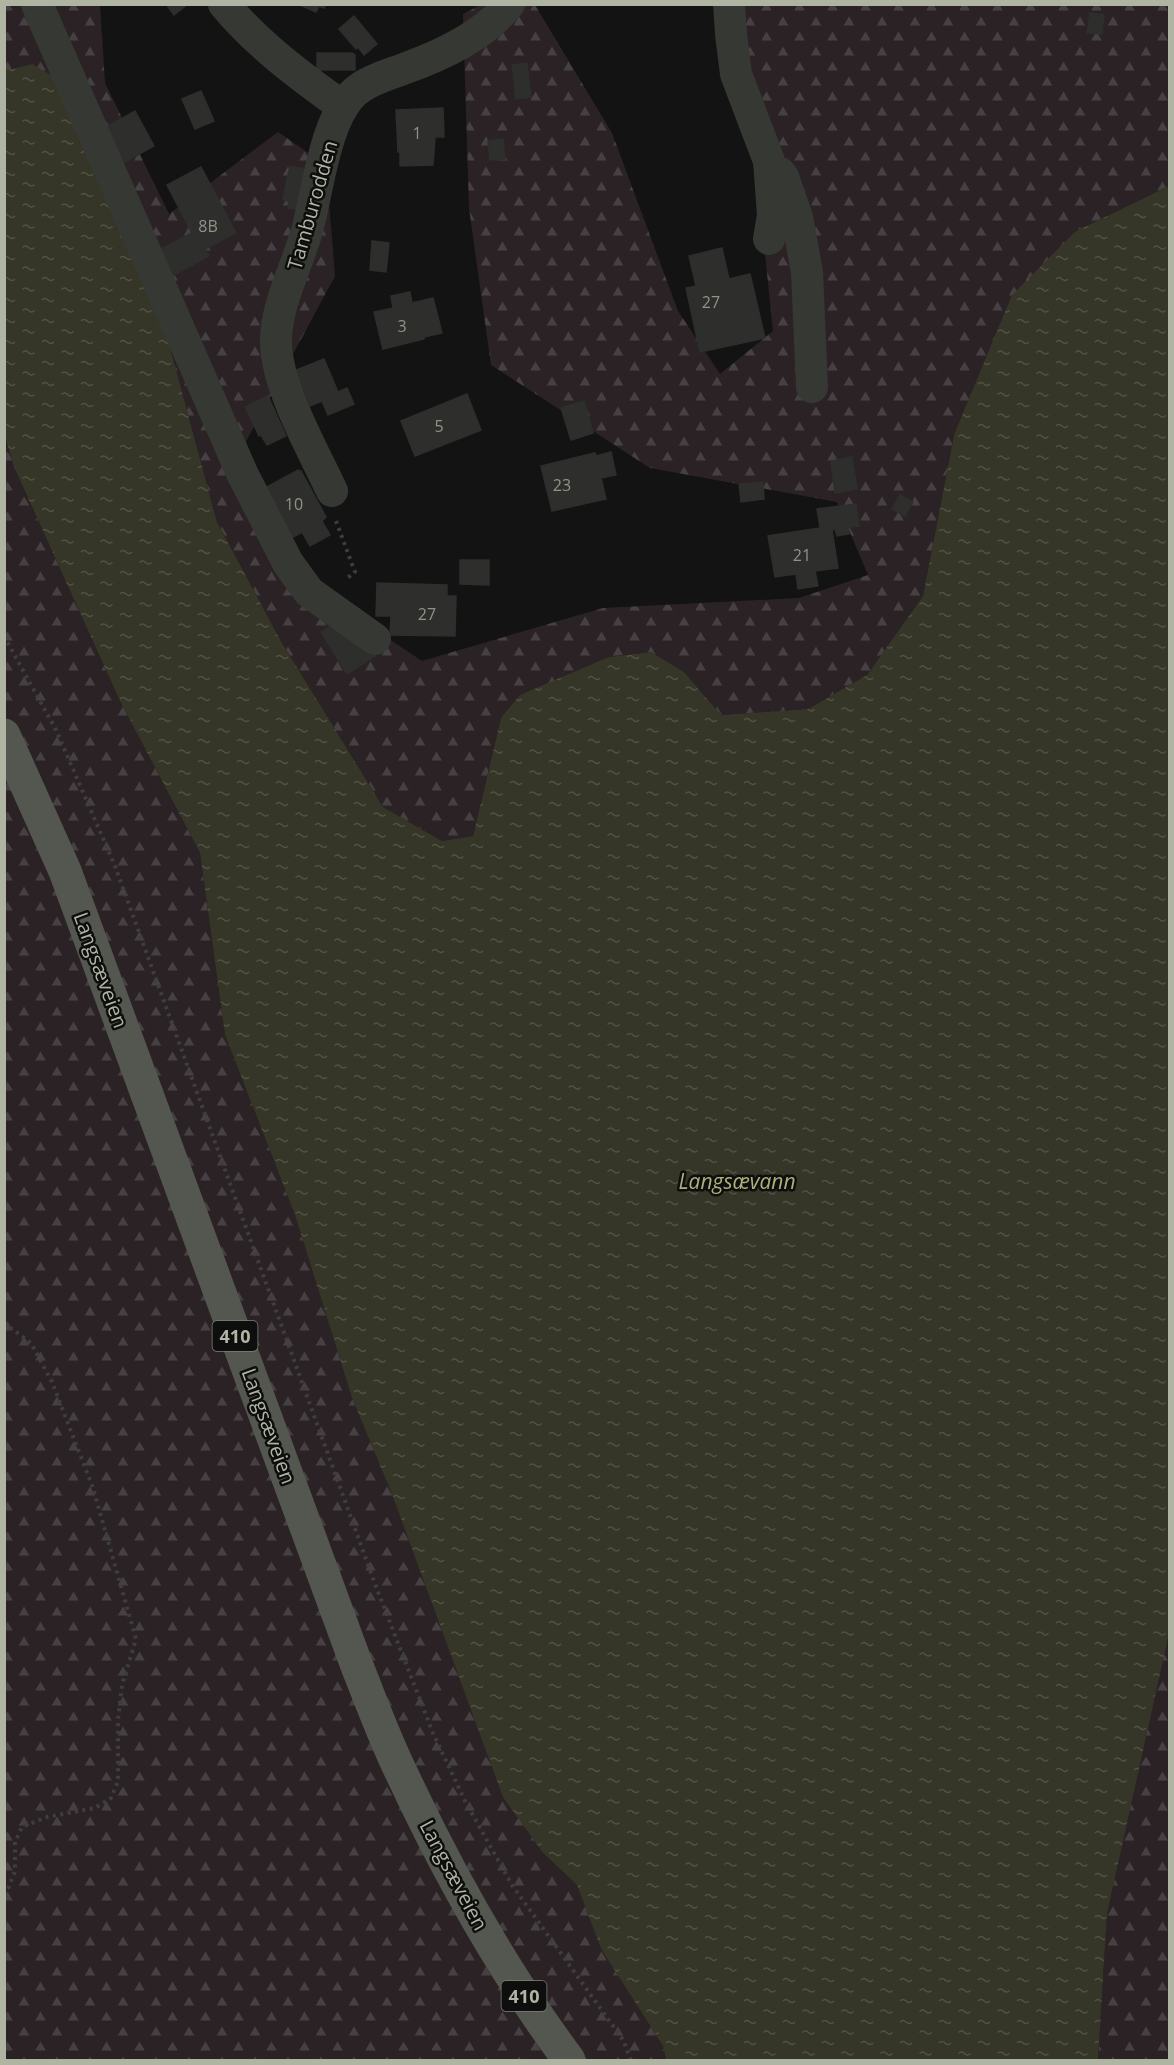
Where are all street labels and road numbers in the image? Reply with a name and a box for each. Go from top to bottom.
street label: Tamburodden [281,137,343,273]
street label: Langsæveien [68,908,134,1032]
road number: 410 [212,1321,258,1351]
street label: Langsæveien [236,1364,302,1488]
street label: Langsæveien [414,1815,494,1935]
road number: 410 [502,1981,546,2011]

